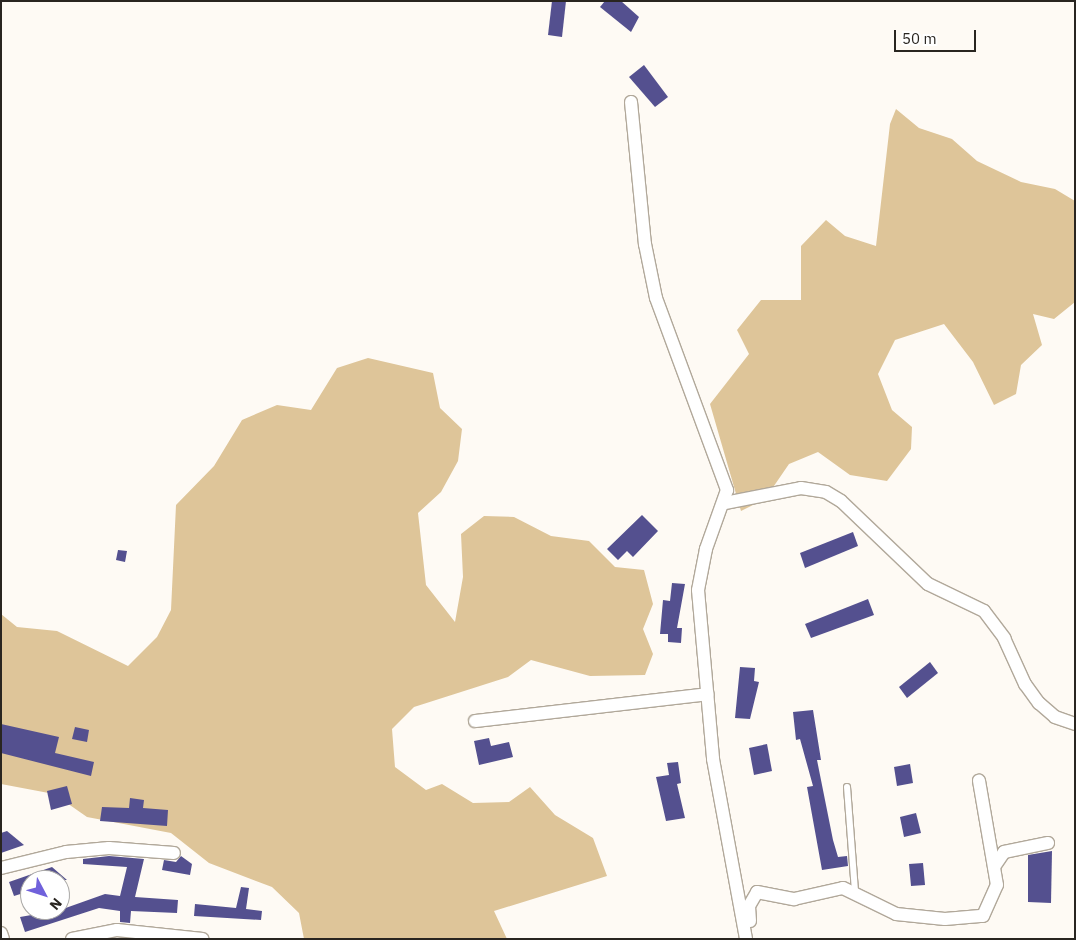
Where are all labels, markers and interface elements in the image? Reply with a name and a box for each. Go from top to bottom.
scale bar [896,20,978,52]
text: 50 m [902,29,937,48]
north arrow [20,870,70,920]
text: N [46,894,66,914]

